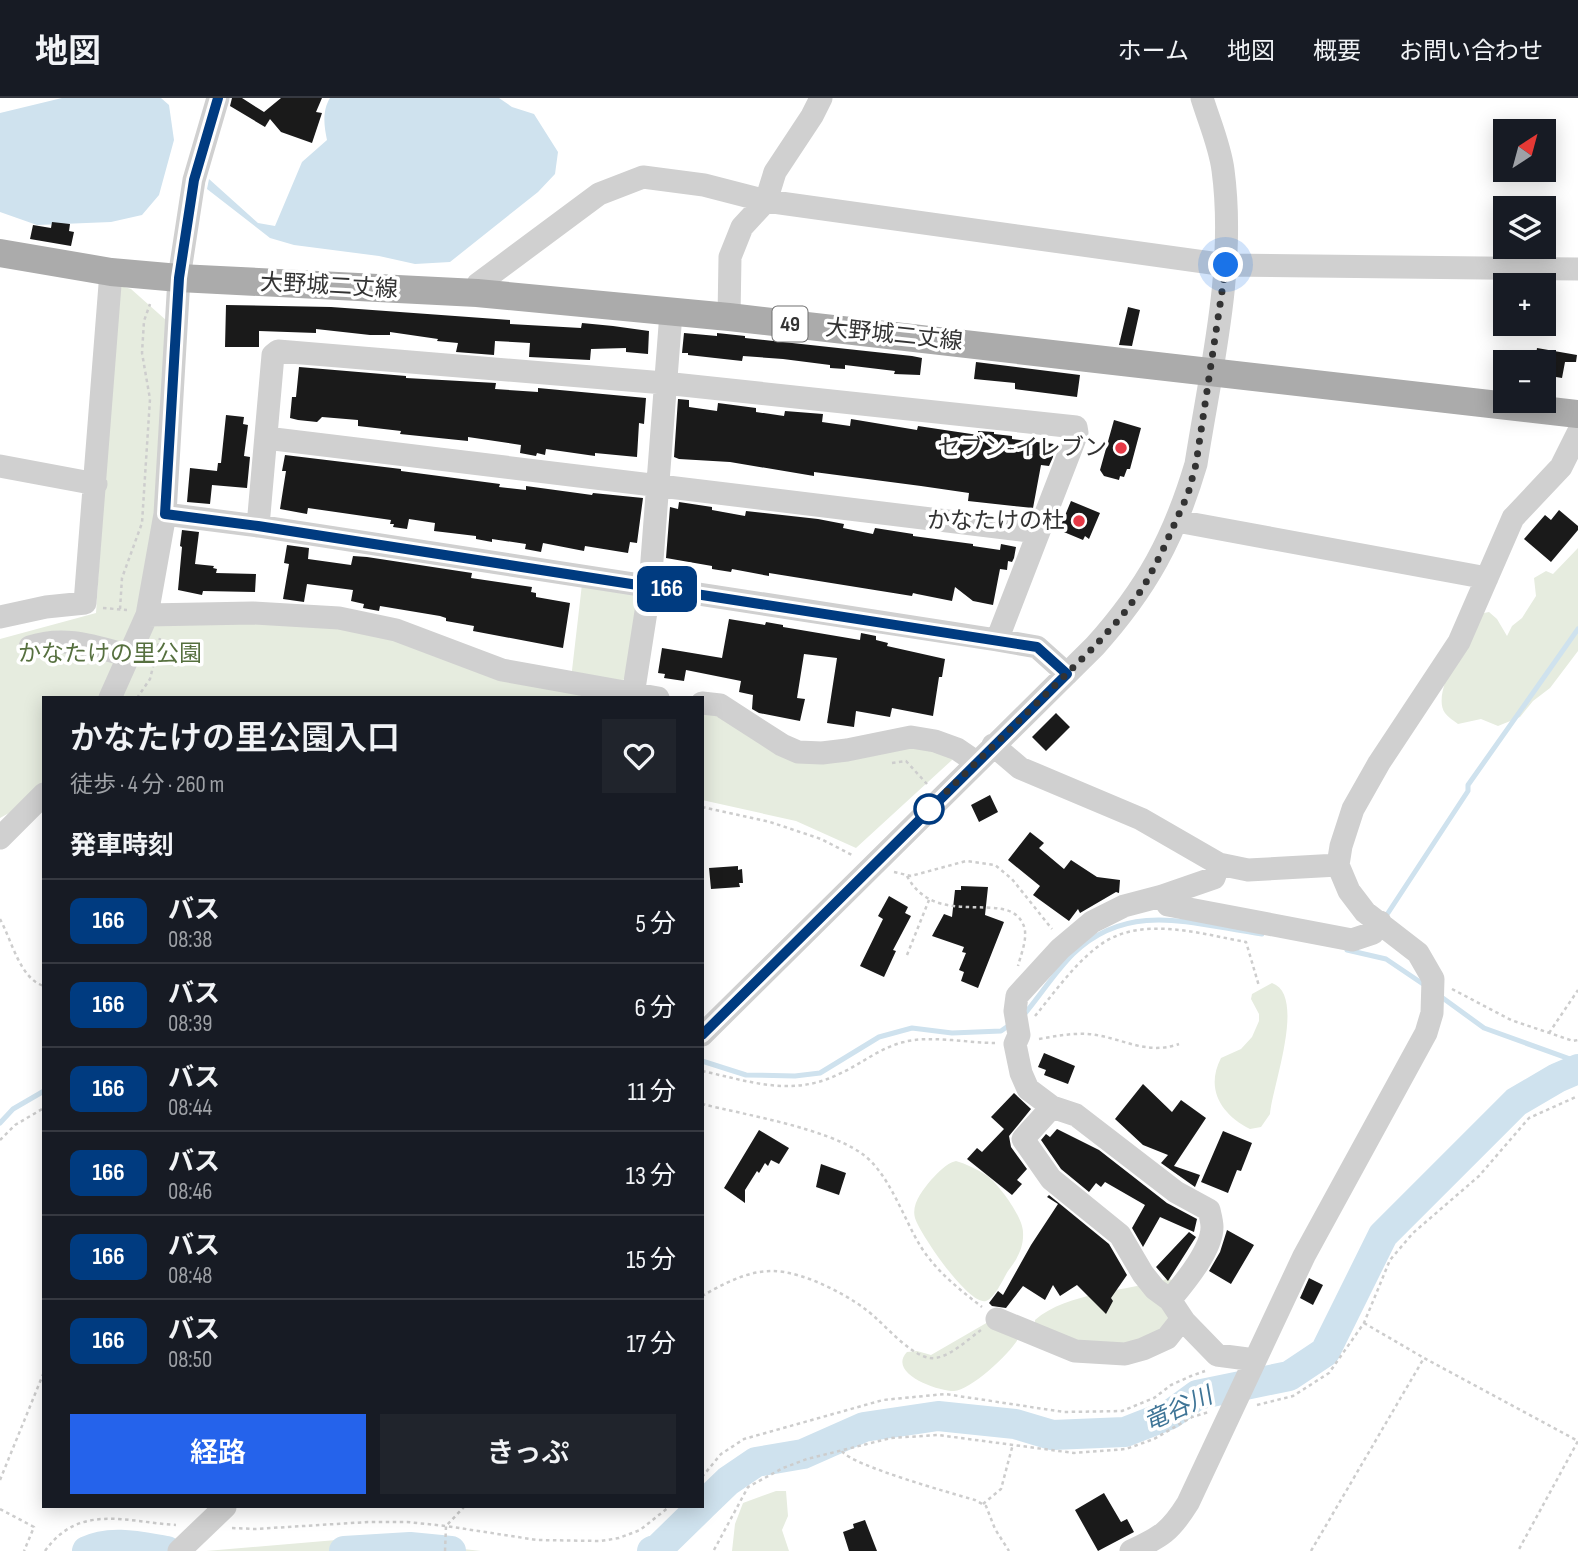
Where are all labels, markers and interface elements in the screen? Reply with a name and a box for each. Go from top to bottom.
text: 地図 [35,32,101,72]
text: ホーム [1118,37,1189,66]
text: 地図 [1227,37,1275,66]
text: 概要 [1313,37,1361,66]
text: お問い合わせ [1399,37,1543,66]
north arrow [1493,119,1556,182]
map controls [1493,119,1556,413]
button: layers [1493,196,1556,259]
your location [1208,247,1243,282]
street label: 大野城二丈線 [259,268,399,304]
button: + [1493,273,1556,336]
road number: 49 [772,306,808,342]
street label: 大野城二丈線 [824,314,964,356]
button: − [1493,350,1556,413]
place label: セブン-イレブン [938,434,1107,462]
marker: セブン-イレブン [1113,440,1129,456]
place label: かなたけの杜 [927,507,1065,535]
marker: かなたけの杜 [1071,513,1087,529]
line badge: 166 [627,566,707,612]
text: 166 [651,574,683,603]
park label: かなたけの里公園 [18,640,202,668]
text: かなたけの里公園入口 [70,719,400,759]
button: heart [602,719,676,793]
text: 徒歩 · 4 分 · 260 m [70,771,224,799]
unlabelled marker [914,794,944,824]
text: 発車時刻 [70,831,174,862]
text: バス [168,895,220,926]
text: 166 [92,906,125,935]
text: 5 分 [635,909,676,940]
text: 08:38 [168,926,212,954]
text: バス [168,979,220,1010]
text: 166 [92,990,125,1019]
text: 6 分 [634,993,676,1024]
text: 08:39 [168,1010,213,1038]
text: バス [168,1063,220,1094]
text: 166 [92,1074,125,1103]
text: 11 分 [628,1077,676,1108]
text: 08:44 [168,1094,212,1122]
text: バス [168,1147,220,1178]
text: 166 [92,1158,125,1187]
text: 13 分 [626,1161,676,1192]
text: 08:46 [168,1178,212,1206]
text: バス [168,1231,220,1262]
text: 166 [92,1242,125,1271]
text: 15 分 [626,1245,676,1276]
text: 08:48 [168,1262,212,1290]
text: バス [168,1315,220,1346]
text: 166 [92,1326,125,1355]
text: 17 分 [626,1329,676,1360]
text: 08:50 [168,1346,212,1374]
water label: 竜谷川 [1139,1380,1220,1437]
button: 経路 [70,1414,366,1494]
button: きっぷ [380,1414,676,1494]

